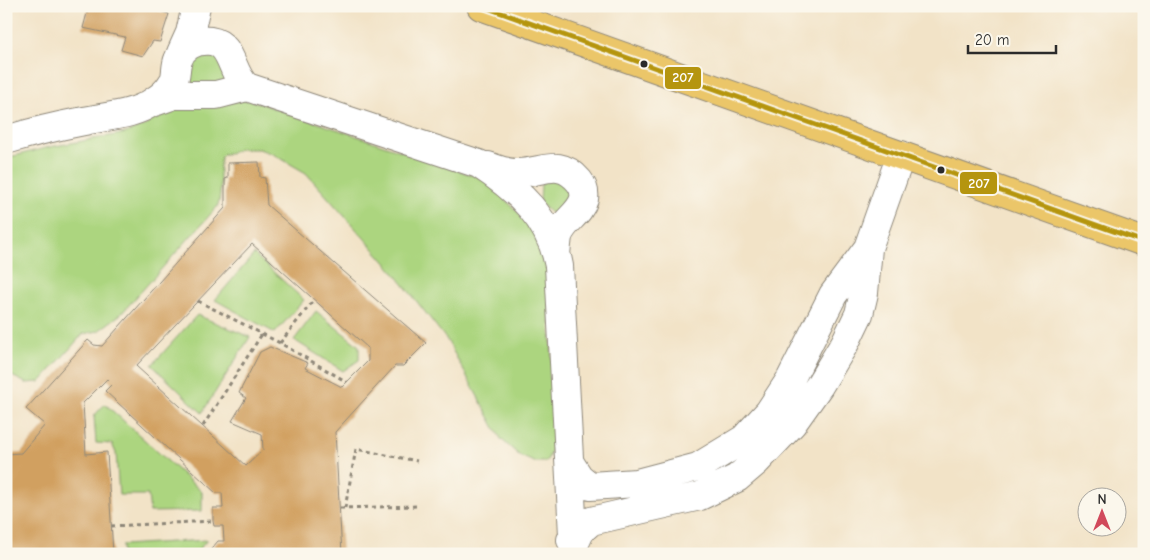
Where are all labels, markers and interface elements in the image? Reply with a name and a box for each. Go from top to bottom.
scale bar [968,22,1055,54]
text: 20 m [975,31,1009,49]
unlabelled marker [639,59,649,69]
line badge: 207 [664,66,702,90]
text: 207 [672,69,694,86]
unlabelled marker [936,165,946,175]
line badge: 207 [959,171,998,195]
text: 207 [968,175,990,192]
north arrow [1078,488,1128,538]
text: N [1097,491,1107,508]

